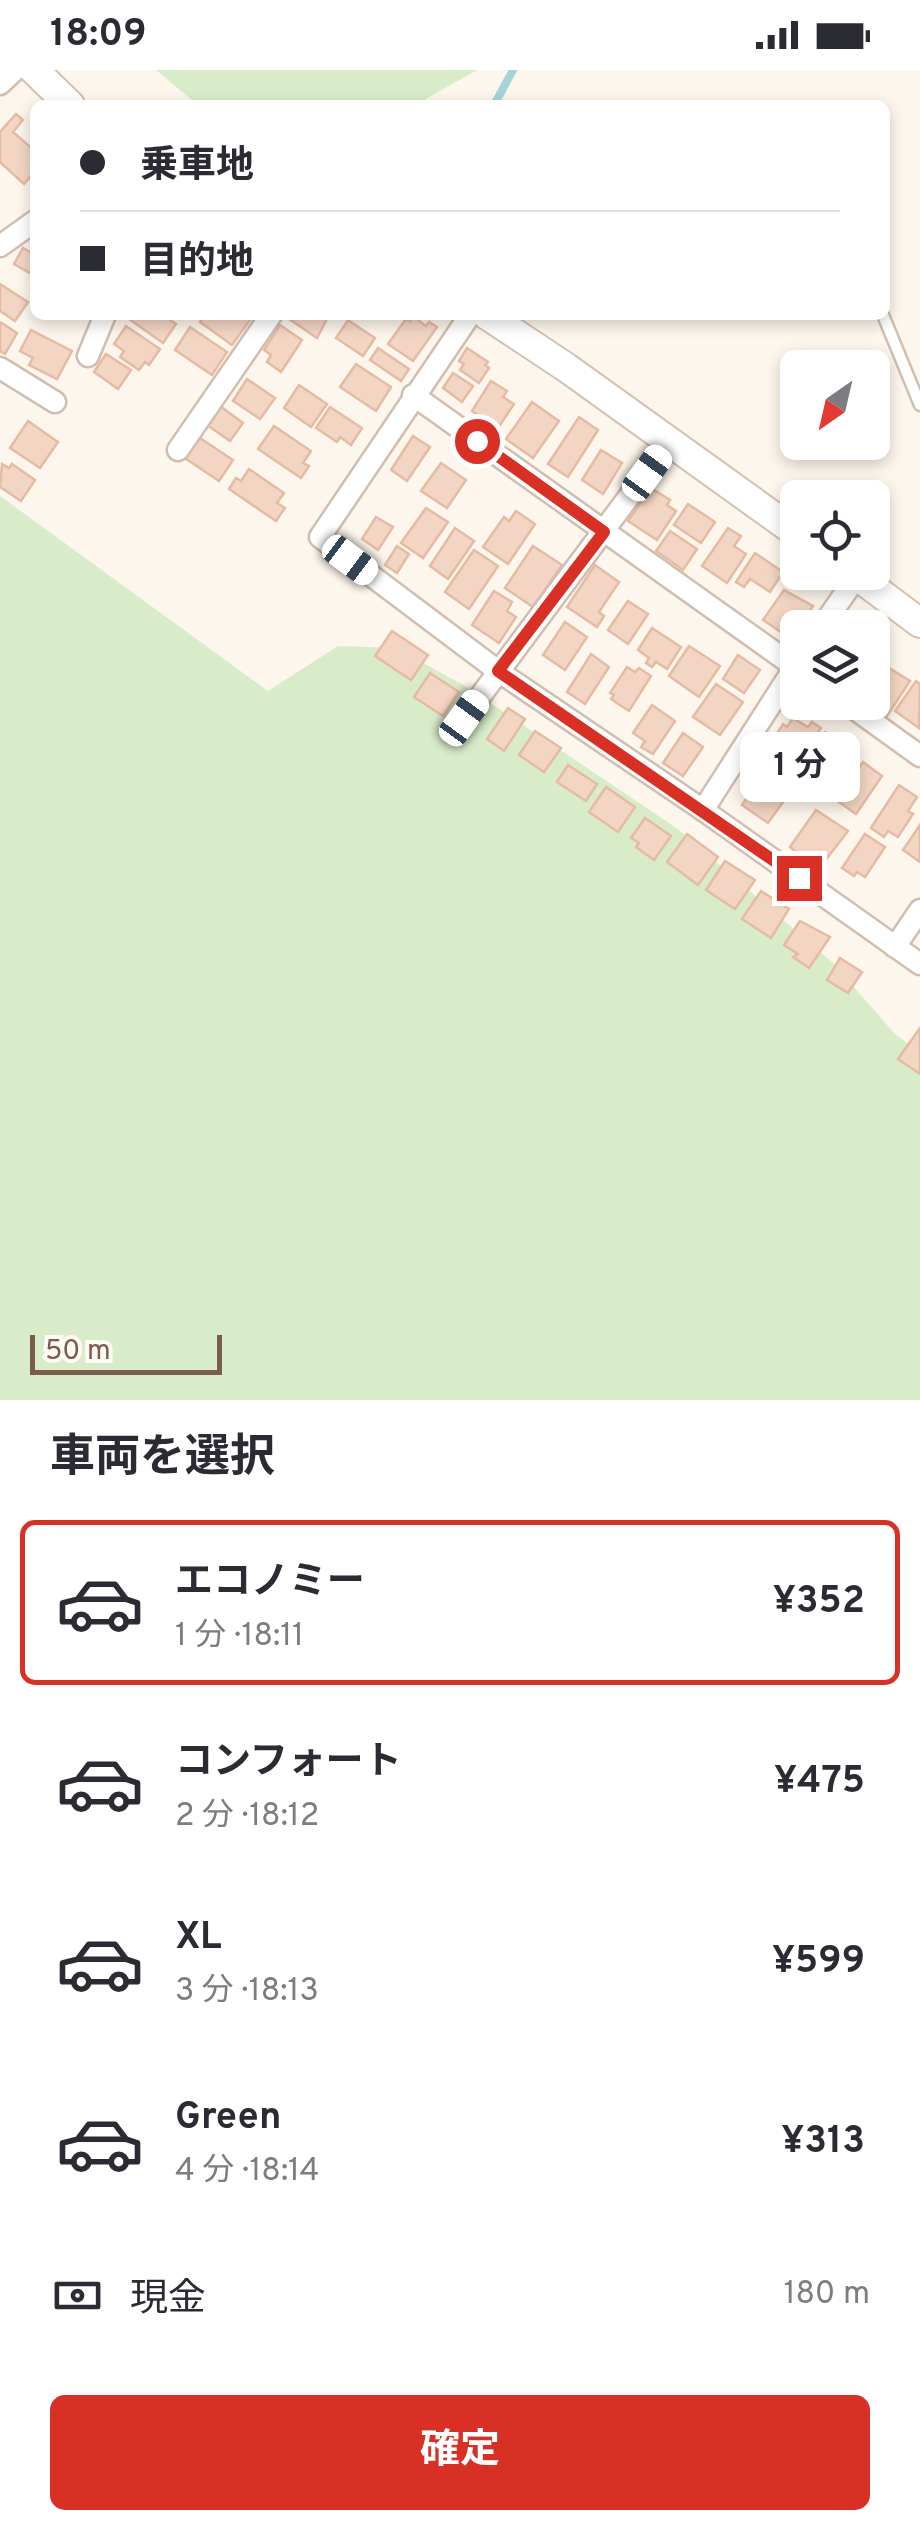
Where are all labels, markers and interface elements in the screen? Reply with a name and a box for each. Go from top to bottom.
text: 18:09 [50,11,147,60]
text: 乗車地 [140,143,254,192]
text: 目的地 [140,239,254,288]
north arrow [780,350,890,460]
map controls [780,350,890,720]
route start [455,419,500,464]
car [617,440,677,506]
button: locate [780,480,890,590]
car [317,530,383,590]
button: layers [780,610,890,720]
car [434,685,494,751]
callout: 1 分 [739,733,859,803]
text: 1 分 [774,747,826,787]
route end [777,856,822,901]
scale bar [30,1330,222,1374]
text: 50 m [45,1334,111,1370]
text: 車両を選択 [50,1431,275,1488]
icon: car [55,1558,145,1648]
text: エコノミー [175,1559,365,1608]
text: ¥352 [773,1578,865,1627]
text: 1 分 · 18:11 [175,1617,304,1657]
icon: car [55,1738,145,1828]
text: コンフォート [175,1739,402,1788]
text: ¥475 [774,1758,865,1807]
text: 2 分 · 18:12 [175,1797,319,1837]
text: XL [175,1914,222,1963]
icon: car [55,1918,145,2008]
text: ¥599 [772,1938,865,1987]
text: 3 分 · 18:13 [175,1972,319,2012]
text: Green [175,2094,281,2143]
icon: car [55,2098,145,2188]
text: ¥313 [781,2118,865,2167]
text: 4 分 · 18:14 [175,2152,319,2192]
icon: cash [50,2268,105,2323]
text: 180 m [784,2275,870,2315]
text: 現金 [130,2276,206,2325]
button: 確定 [50,2395,870,2510]

